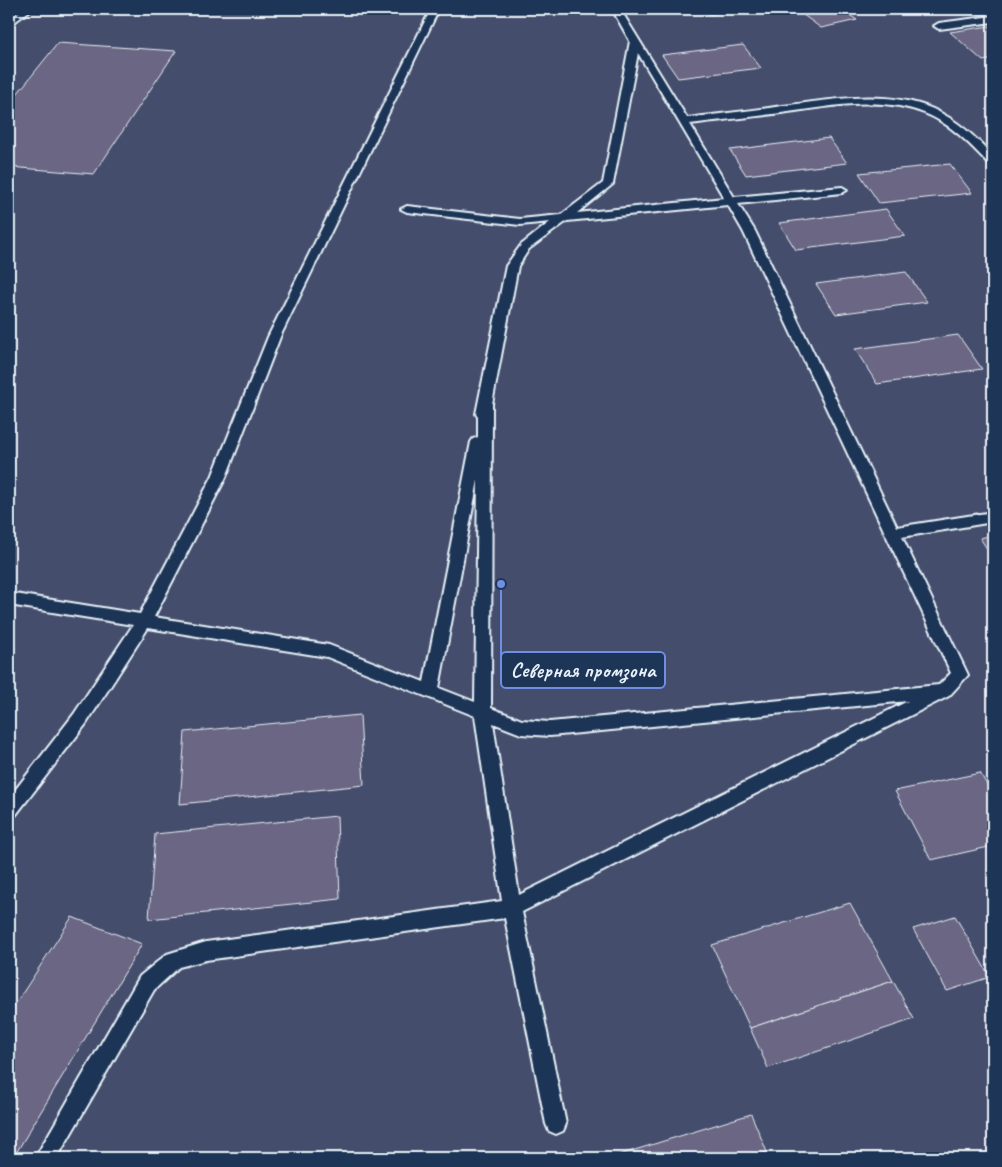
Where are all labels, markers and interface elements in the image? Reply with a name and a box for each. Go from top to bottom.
callout: Северная промзона [501,652,665,688]
text: Северная промзона [511,657,657,684]

